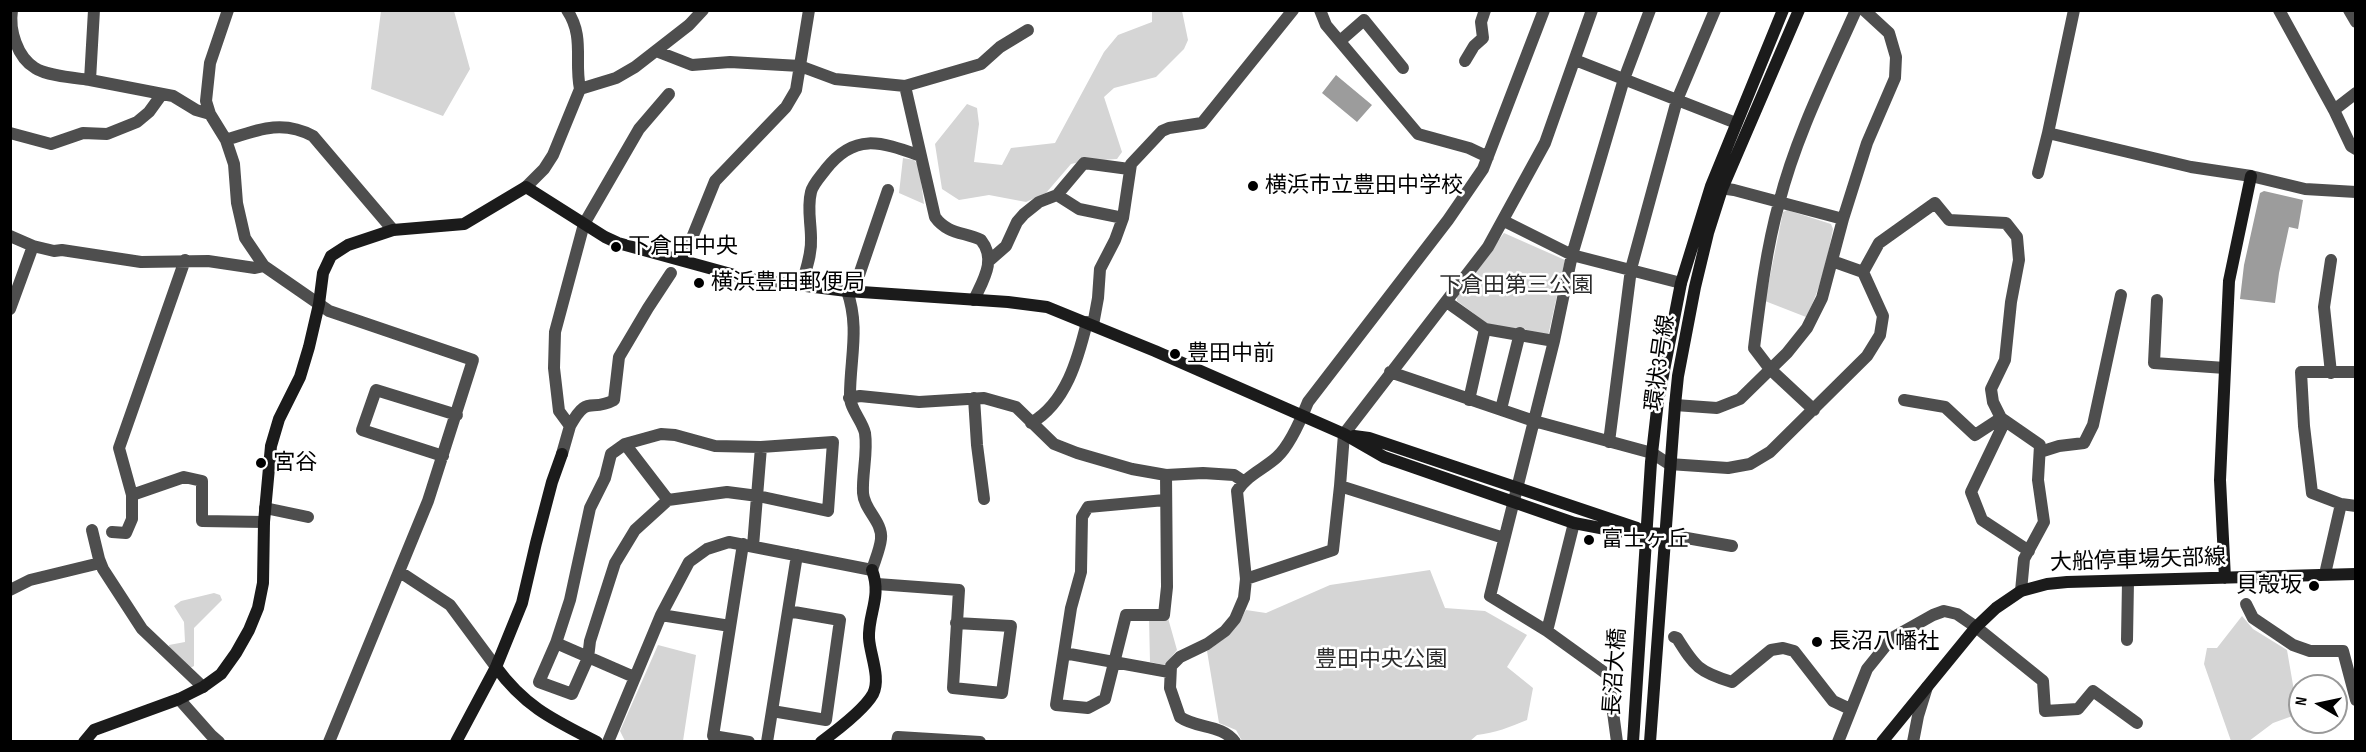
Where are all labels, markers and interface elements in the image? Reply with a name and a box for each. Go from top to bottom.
place label: 横浜市立豊田中学校 [1265,173,1463,199]
marker: 横浜市立豊田中学校 [1246,179,1260,193]
place label: 下倉田中央 [628,234,738,260]
marker: 下倉田中央 [609,240,623,254]
place label: 横浜豊田郵便局 [711,270,865,296]
park label: 下倉田第三公園 [1439,273,1593,299]
marker: 横浜豊田郵便局 [692,276,706,290]
street label: 環状3号線 [1641,313,1681,413]
place label: 豊田中前 [1187,341,1275,367]
marker: 豊田中前 [1168,347,1182,361]
place label: 宮谷 [273,450,317,476]
marker: 宮谷 [254,456,268,470]
place label: 富士ヶ丘 [1601,527,1689,553]
marker: 富士ヶ丘 [1582,533,1596,547]
street label: 大船停車場矢部線 [2050,545,2226,577]
place label: 貝殻坂 [2236,573,2302,599]
marker: 貝殻坂 [2307,579,2321,593]
street label: 長沼大橋 [1600,627,1632,717]
place label: 長沼八幡社 [1829,629,1939,655]
marker: 長沼八幡社 [1810,635,1824,649]
park label: 豊田中央公園 [1315,647,1447,673]
north arrow [2288,674,2348,734]
text: N [2292,696,2312,707]

